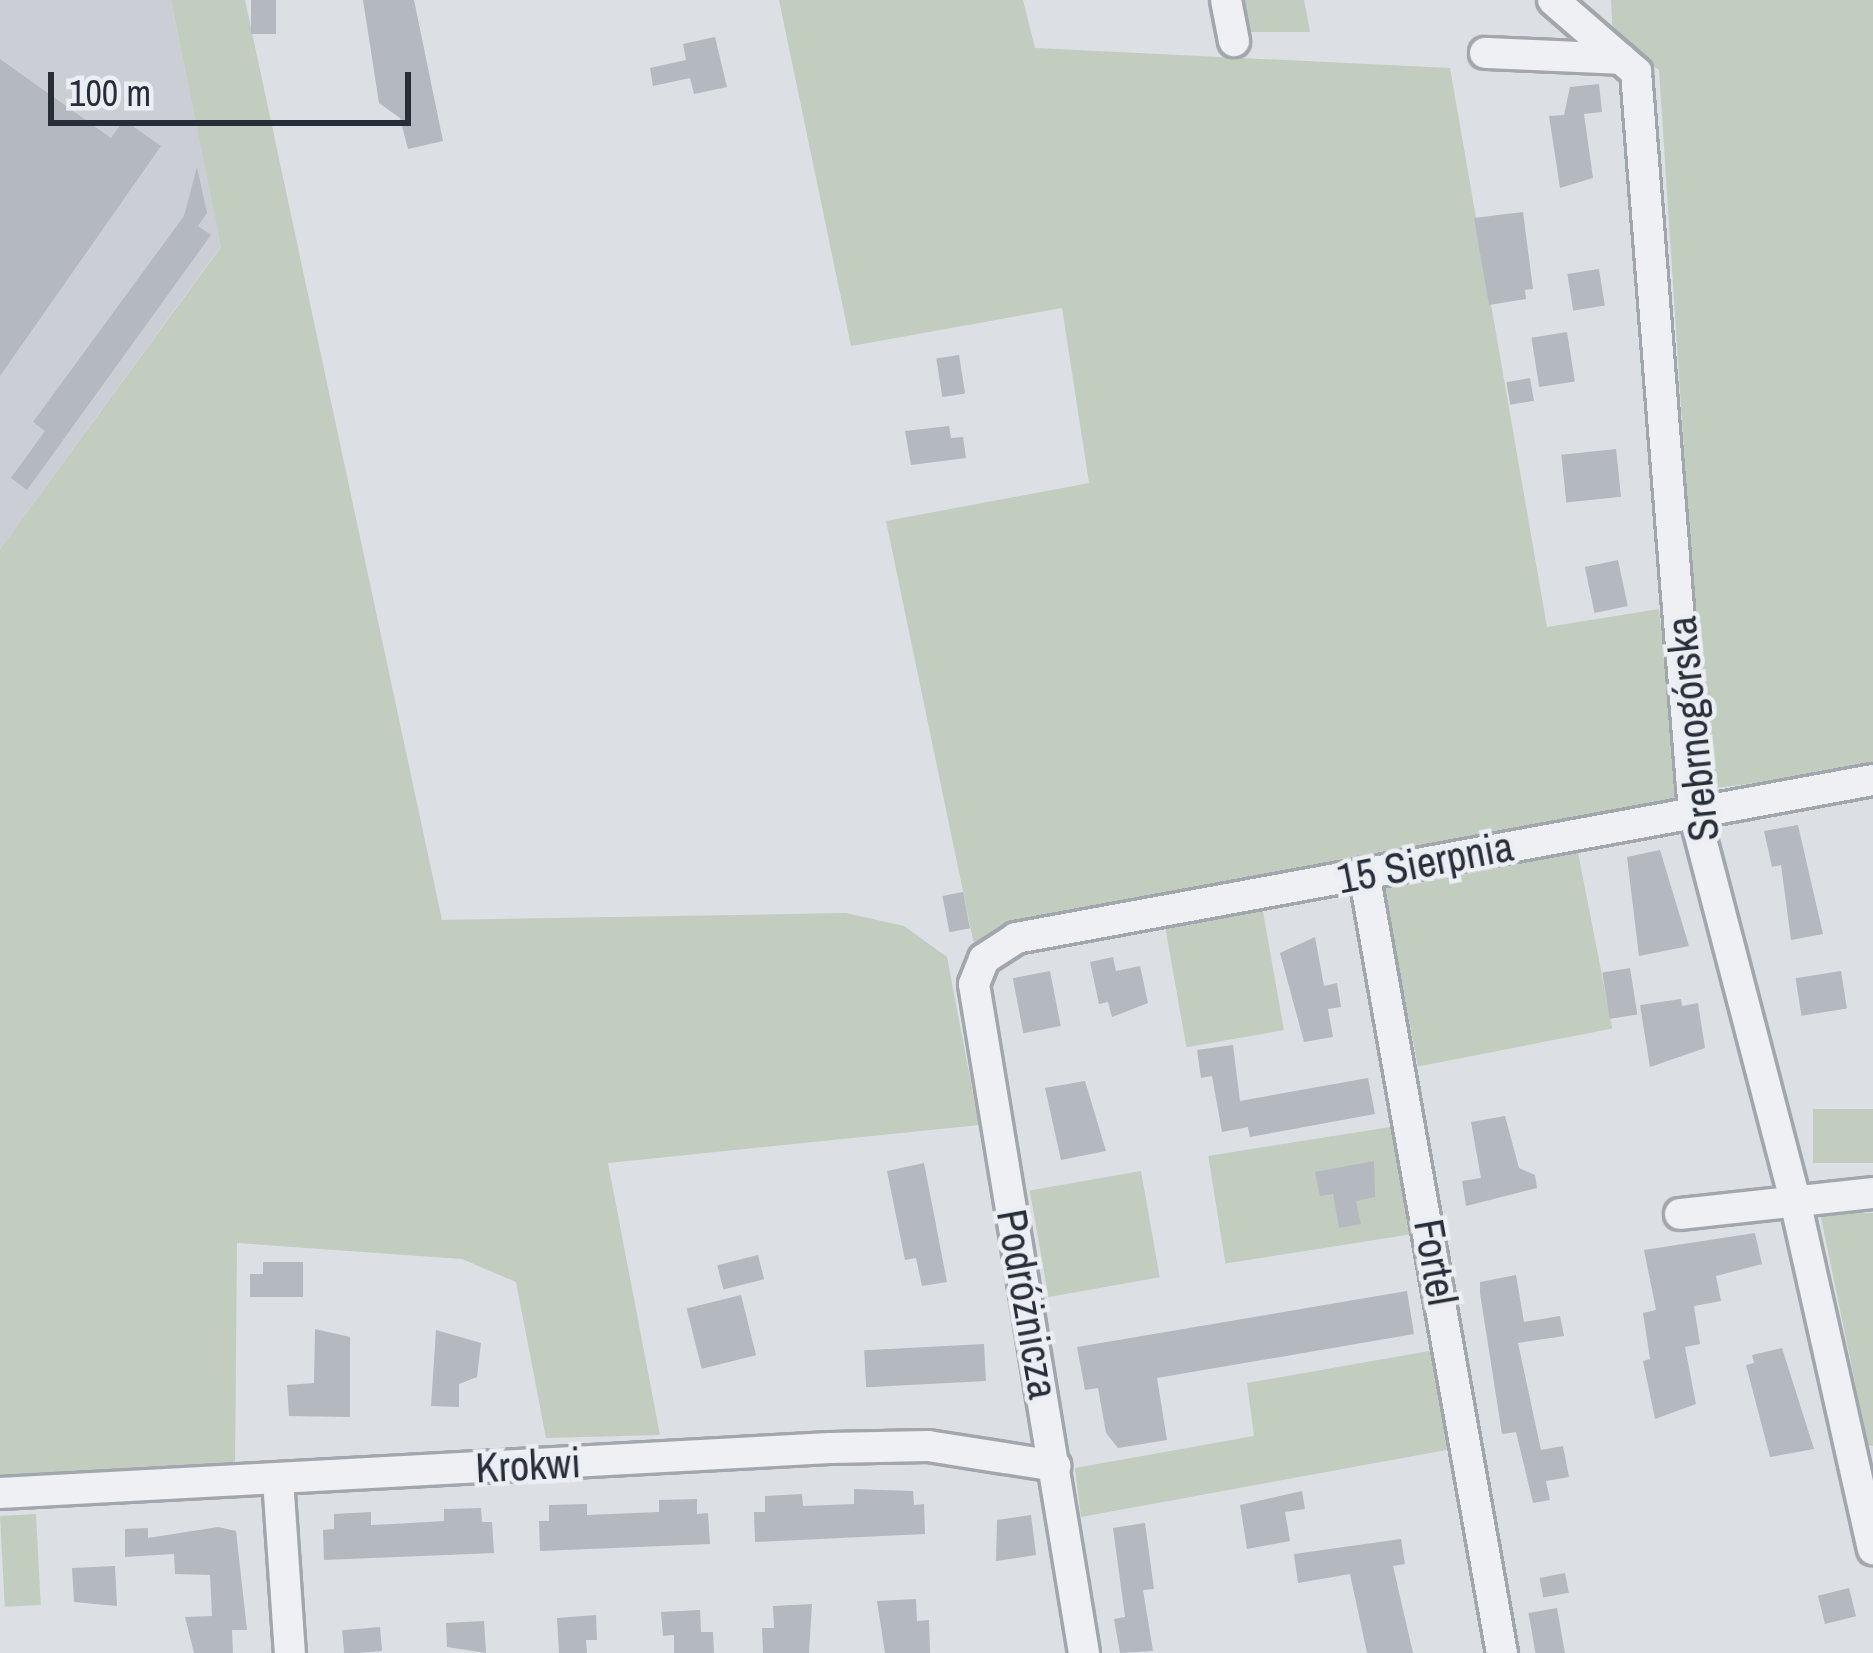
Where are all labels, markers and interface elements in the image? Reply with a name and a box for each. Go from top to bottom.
scale bar [54,48,417,122]
text: 100 m [69,69,151,117]
street label: Srebrnogórska [1655,614,1729,844]
street label: 15 Sierpnia [1333,820,1517,904]
street label: Podróżnicza [987,1205,1069,1403]
street label: Fortel [1404,1215,1468,1309]
street label: Krokwi [474,1437,582,1493]

